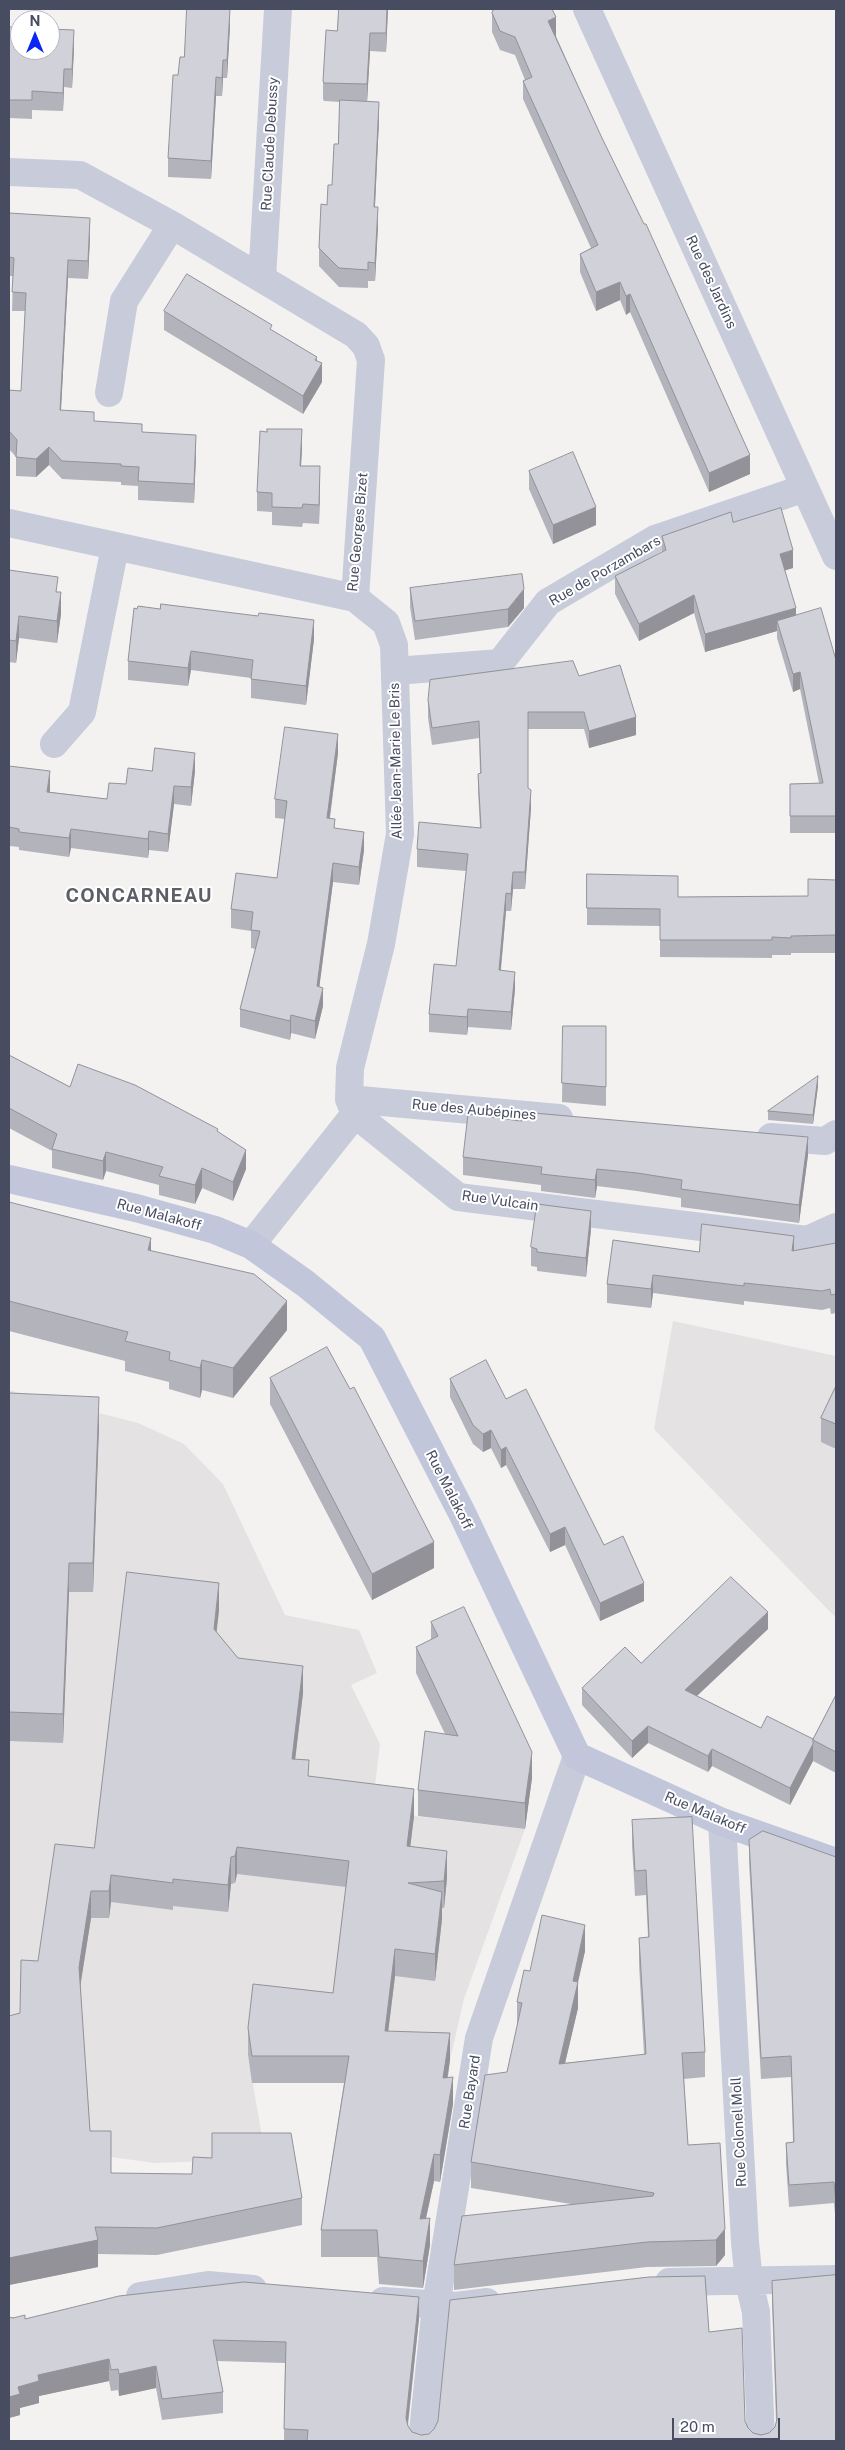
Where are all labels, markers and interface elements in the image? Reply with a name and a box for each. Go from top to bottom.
north arrow [10,10,60,60]
text: N [30,13,40,29]
street label: Rue Claude Debussy [258,77,282,211]
street label: Rue des Jardins [682,233,740,331]
street label: Rue Georges Bizet [344,472,372,592]
street label: Rue de Porzambars [546,532,664,610]
street label: Allée Jean-Marie Le Bris [386,683,406,839]
district label: CONCARNEAU [64,885,214,907]
street label: Rue des Aubépines [411,1096,537,1124]
street label: Rue Vulcain [461,1187,539,1215]
street label: Rue Malakoff [115,1196,203,1234]
street label: Rue Malakoff [422,1448,476,1532]
street label: Rue Malakoff [662,1788,748,1838]
street label: Rue Bayard [456,2054,484,2130]
street label: Rue Colonel Moll [728,2076,750,2188]
scale bar [675,2408,782,2440]
text: 20 m [680,2418,715,2435]

